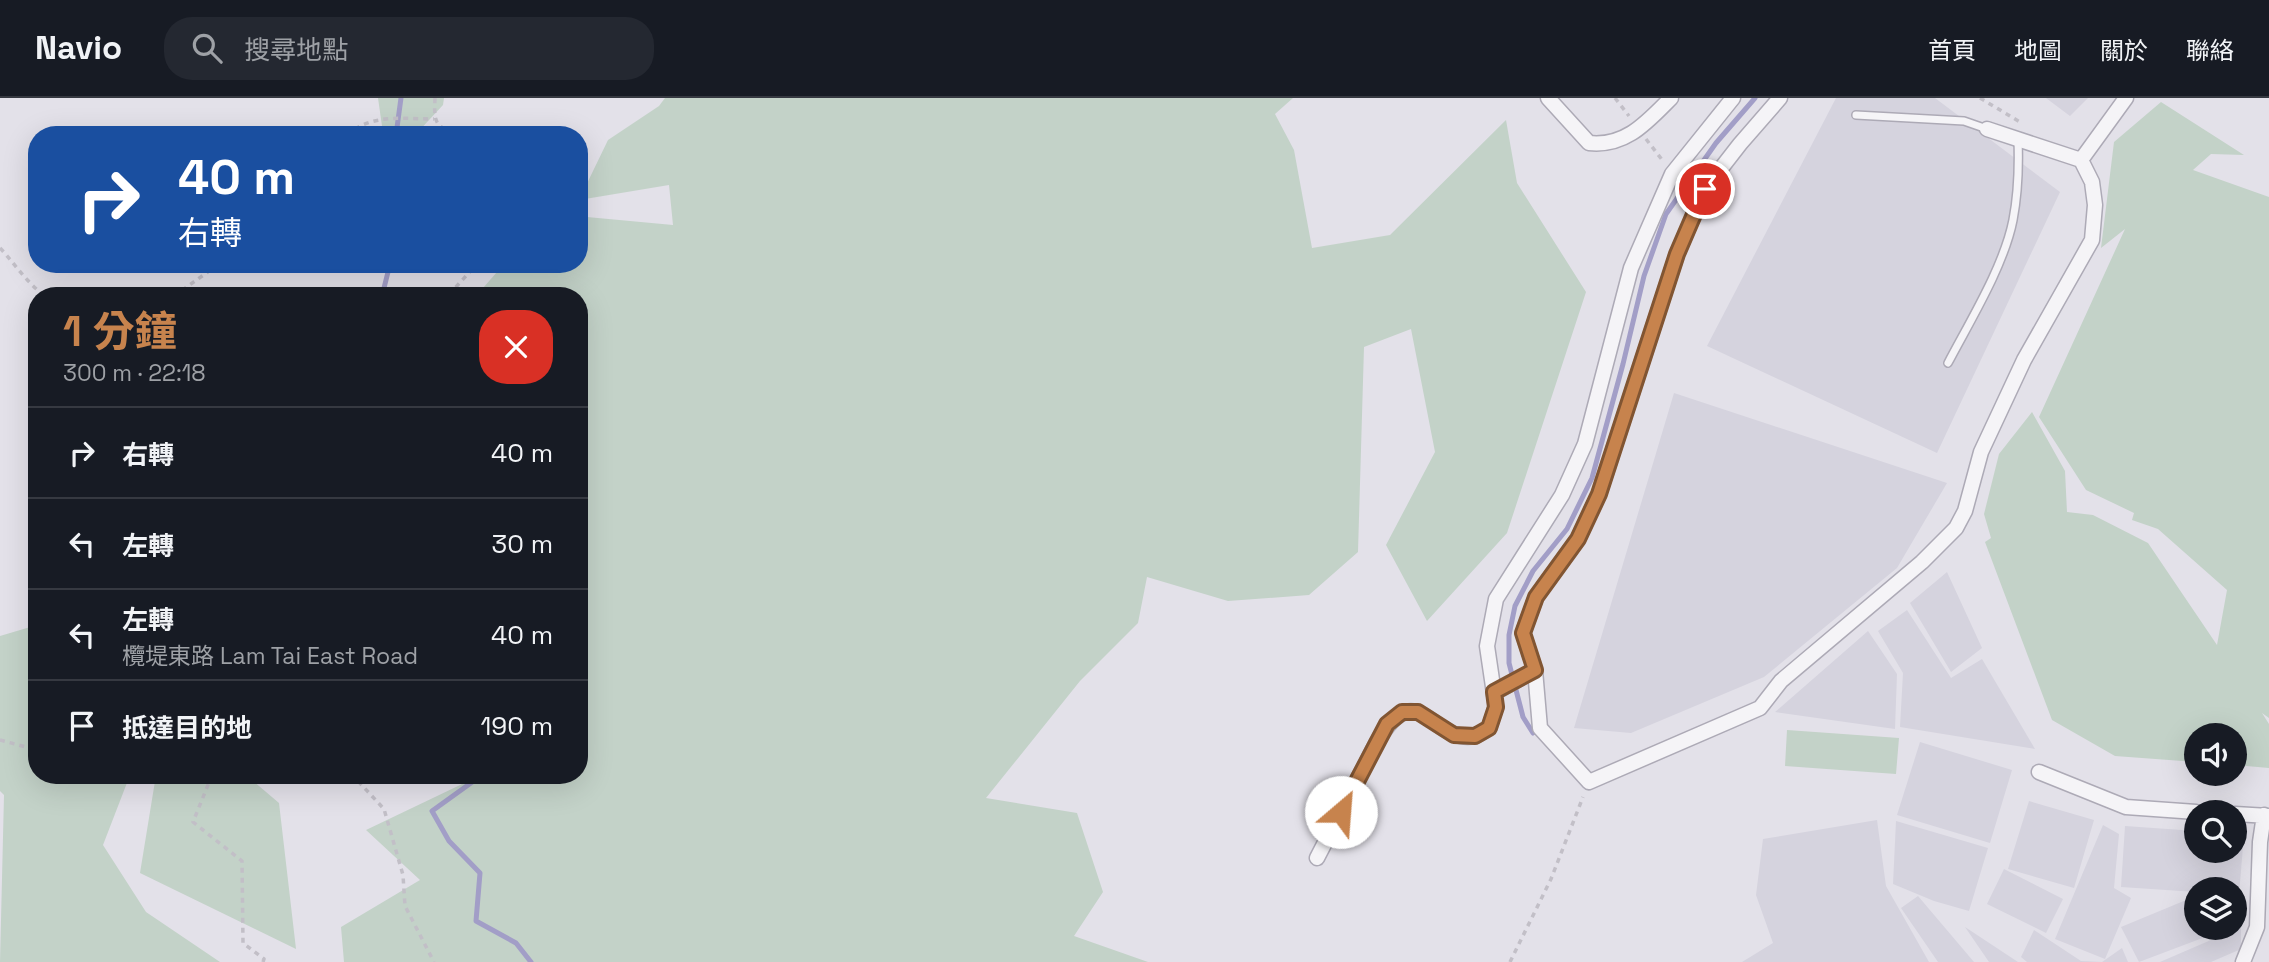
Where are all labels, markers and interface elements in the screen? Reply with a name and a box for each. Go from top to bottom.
search box [164,17,654,80]
text: Navio [35,27,122,69]
icon: search [188,29,226,67]
text: 搜尋地點 [244,33,348,67]
text: 首頁 [1928,35,1976,66]
text: 地圖 [2014,35,2062,66]
text: 關於 [2100,35,2148,66]
text: 聯絡 [2186,35,2234,66]
text: 40 m [178,146,295,208]
icon: right [63,154,154,245]
pin [1675,159,1735,219]
icon: arrive [1686,170,1724,208]
text: 右轉 [178,213,242,253]
text: 1 分鐘 [63,305,177,358]
button: close [479,310,553,384]
text: 300 m · 22:18 [63,358,206,388]
icon: right [63,434,101,472]
text: 40 m [491,436,553,470]
text: 右轉 [122,438,174,472]
icon: left [63,525,101,563]
text: 30 m [492,527,553,561]
text: 左轉 [122,529,174,563]
text: 左轉 [122,603,174,637]
icon: left [63,616,101,654]
text: 40 m [491,618,553,652]
text: 欖堤東路 Lam Tai East Road [122,641,418,671]
icon: arrive [63,707,101,745]
text: 190 m [481,709,553,743]
text: 抵達目的地 [122,711,252,745]
map controls [2184,723,2247,940]
button: sound [2184,723,2247,786]
position arrow [1304,775,1378,849]
button: search [2184,800,2247,863]
button: layers [2184,877,2247,940]

